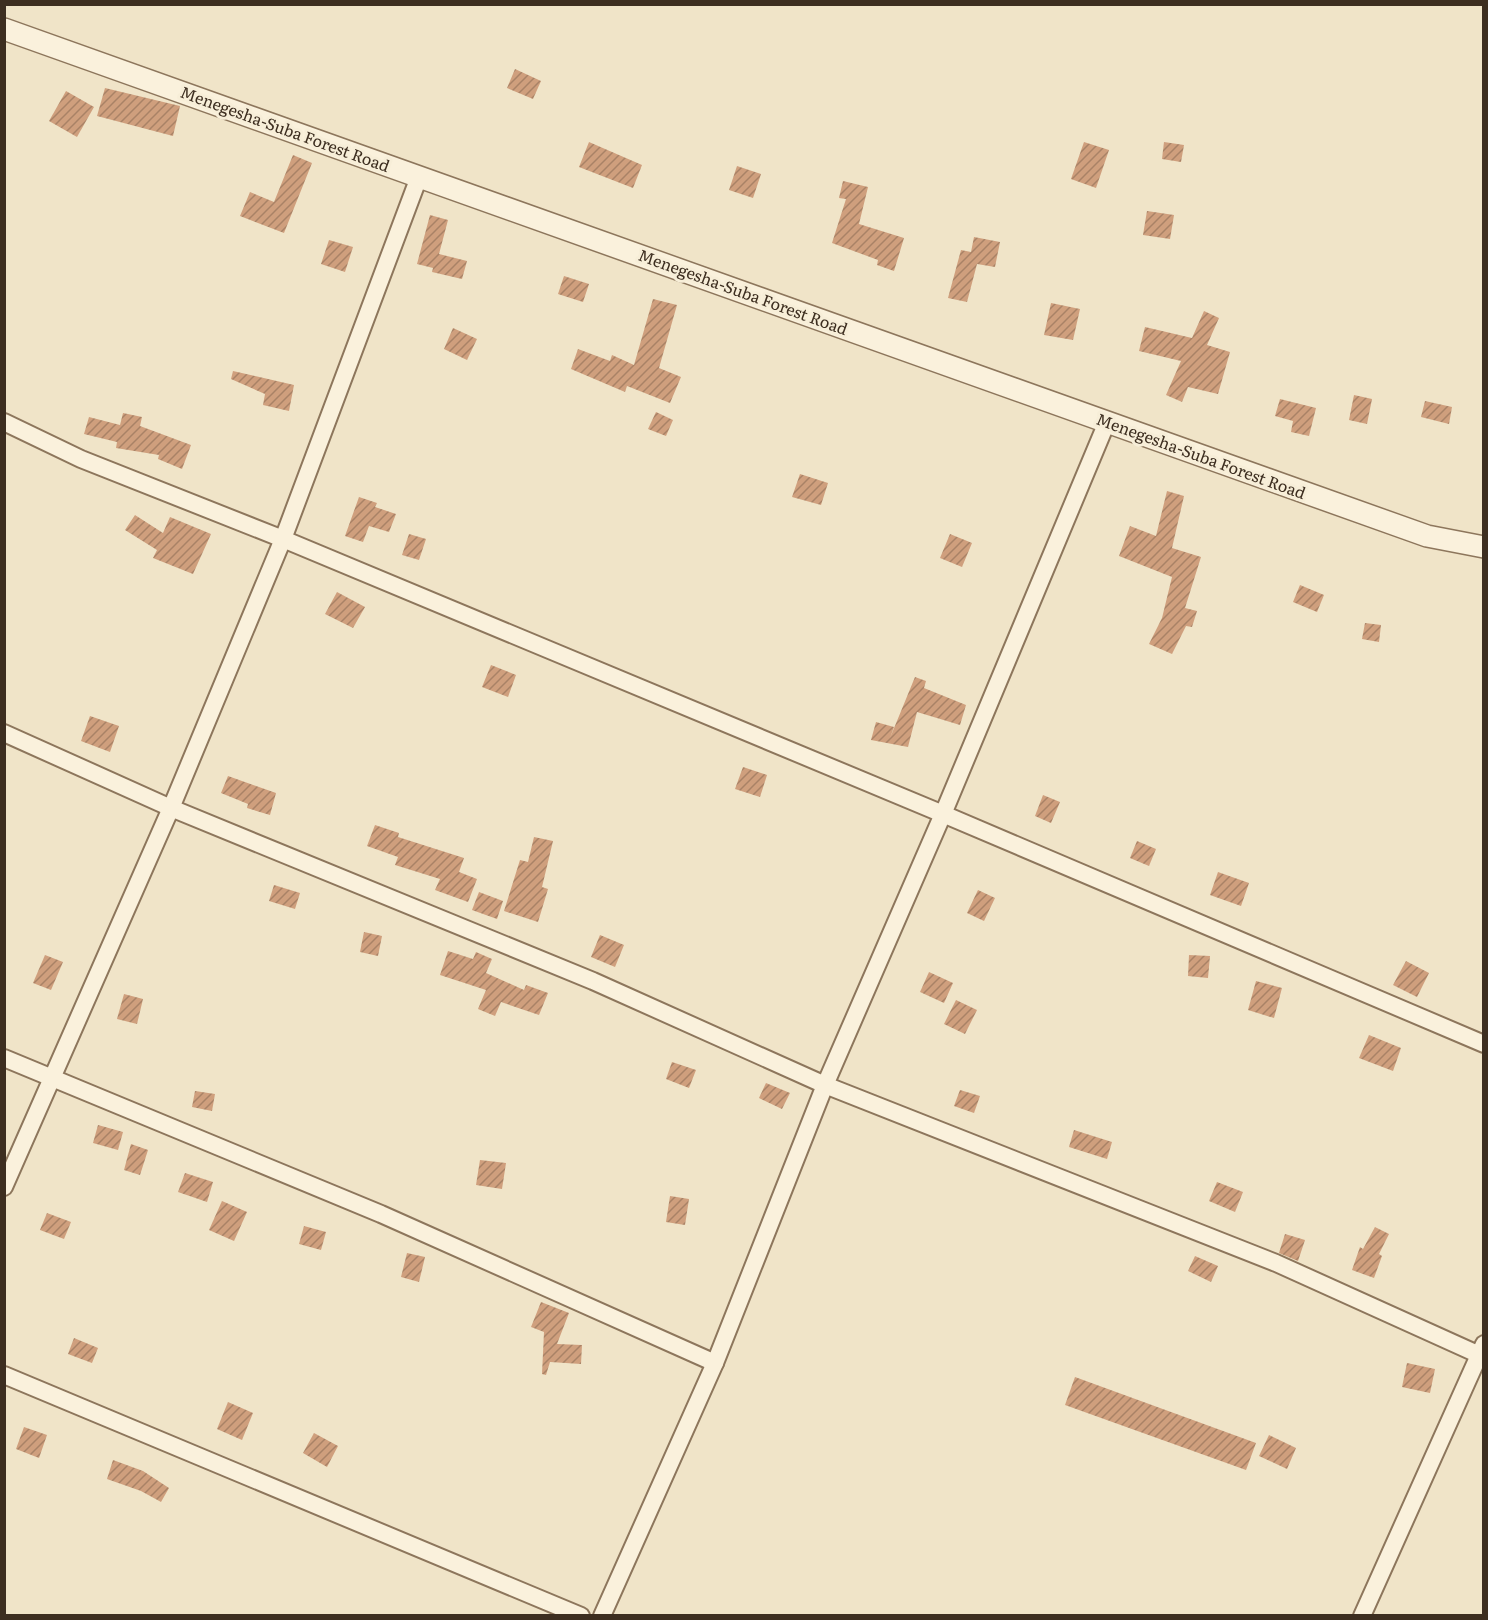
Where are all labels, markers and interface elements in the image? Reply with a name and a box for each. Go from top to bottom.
street label: Menegesha-Suba Forest Road [177,79,394,177]
street label: Menegesha-Suba Forest Road [635,242,852,340]
street label: Menegesha-Suba Forest Road [1093,406,1310,504]

